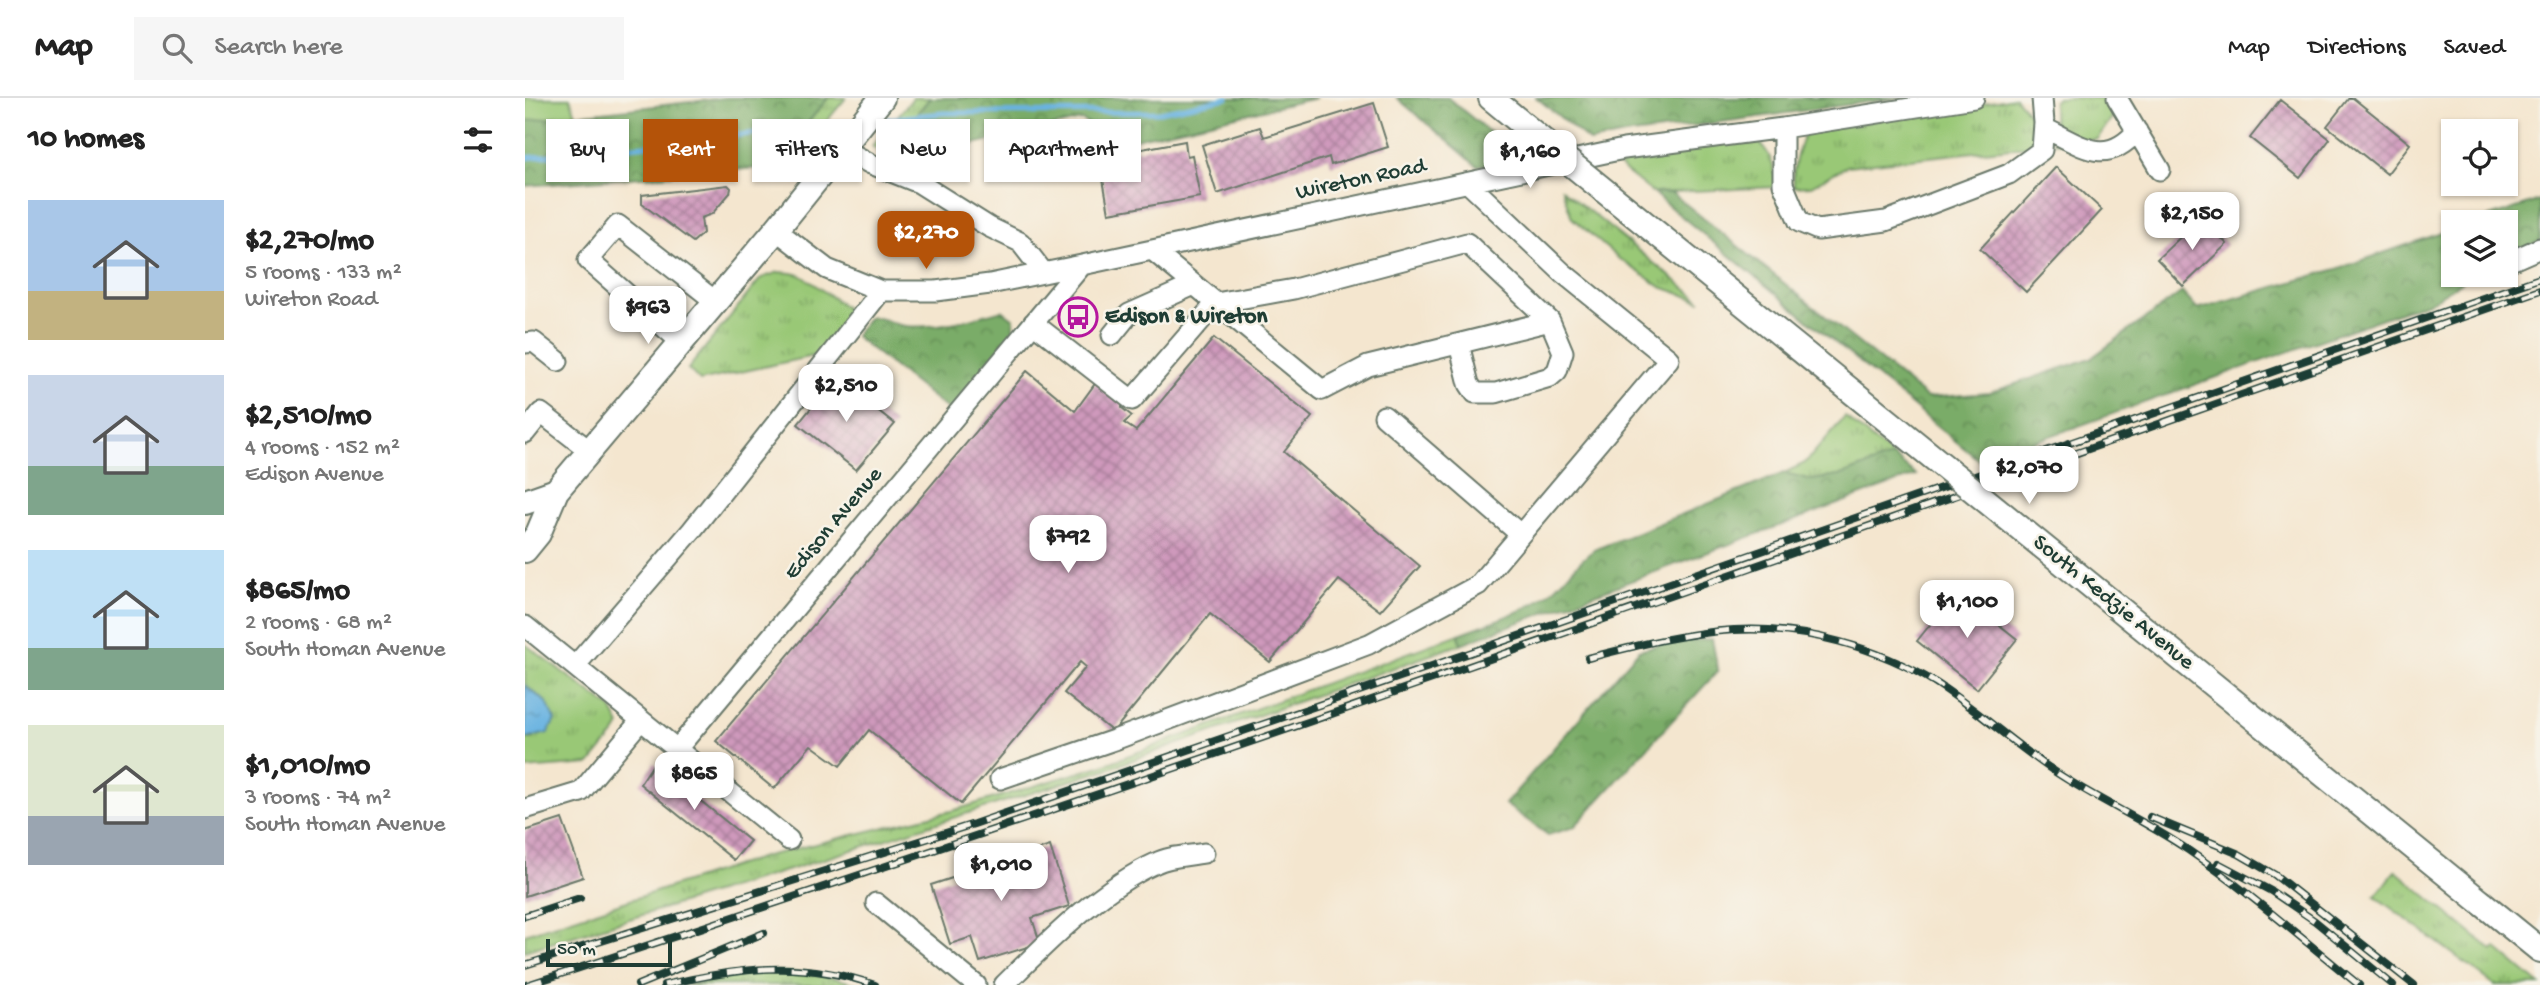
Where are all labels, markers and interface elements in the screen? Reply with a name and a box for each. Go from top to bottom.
search box [134,17,624,80]
text: Map [35,29,92,67]
icon: search [158,29,196,67]
text: Search here [214,33,343,64]
text: Map [2228,34,2270,63]
text: Directions [2308,34,2406,63]
text: Saved [2444,34,2505,63]
chip: Buy [546,119,629,182]
chip: Rent [643,119,738,182]
chip: Filters [752,119,862,182]
chip: New [876,119,970,182]
chip: Apartment [984,119,1141,182]
map controls [2441,119,2518,287]
button: locate [2441,119,2518,196]
icon: filters [459,121,497,159]
text: 10 homes [28,123,144,158]
pin: $1,160 [1473,130,1587,190]
text: $1,160 [1500,139,1560,166]
street label: Wireton Road [1293,153,1430,207]
pin: $2,150 [2135,192,2249,252]
text: $2,150 [2160,201,2224,228]
button: layers [2441,210,2518,287]
pin: $2,270 [869,212,983,271]
text: $2,270 [893,220,959,247]
text: $2,270/mo [245,225,374,260]
icon: home [84,228,168,312]
text: 5 rooms · 133 m² [245,260,402,287]
pin: $963 [607,286,689,346]
text: Wireton Road [245,287,378,314]
text: $963 [625,295,671,322]
bus stop icon: Edison & Wireton [1057,296,1099,338]
place label: Edison & Wireton [1105,304,1268,331]
pin: $2,510 [789,364,903,424]
text: $2,510 [814,373,878,400]
text: $2,510/mo [245,400,372,435]
icon: home [84,403,168,487]
text: 4 rooms · 152 m² [245,435,400,462]
pin: $2,070 [1972,446,2086,506]
text: $2,070 [1996,455,2062,482]
street label: Edison Avenue [779,461,890,586]
text: Edison Avenue [245,462,384,489]
pin: $792 [1027,516,1109,575]
text: $792 [1045,524,1091,551]
street label: South Kedzie Avenue [2027,530,2200,677]
text: $865/mo [245,575,350,610]
icon: home [84,578,168,662]
pin: $1,100 [1910,580,2024,640]
text: $1,100 [1936,589,1998,616]
text: 2 rooms · 68 m² [245,610,392,637]
text: South Homan Avenue [245,637,445,664]
text: $1,010/mo [245,750,370,785]
pin: $865 [653,752,735,812]
icon: home [84,753,168,837]
text: $865 [671,761,717,788]
text: 3 rooms · 74 m² [245,785,391,812]
text: South Homan Avenue [245,812,445,839]
pin: $1,010 [944,844,1058,903]
text: $1,010 [970,852,1032,879]
scale bar [546,936,672,968]
text: 50 m [557,939,596,962]

